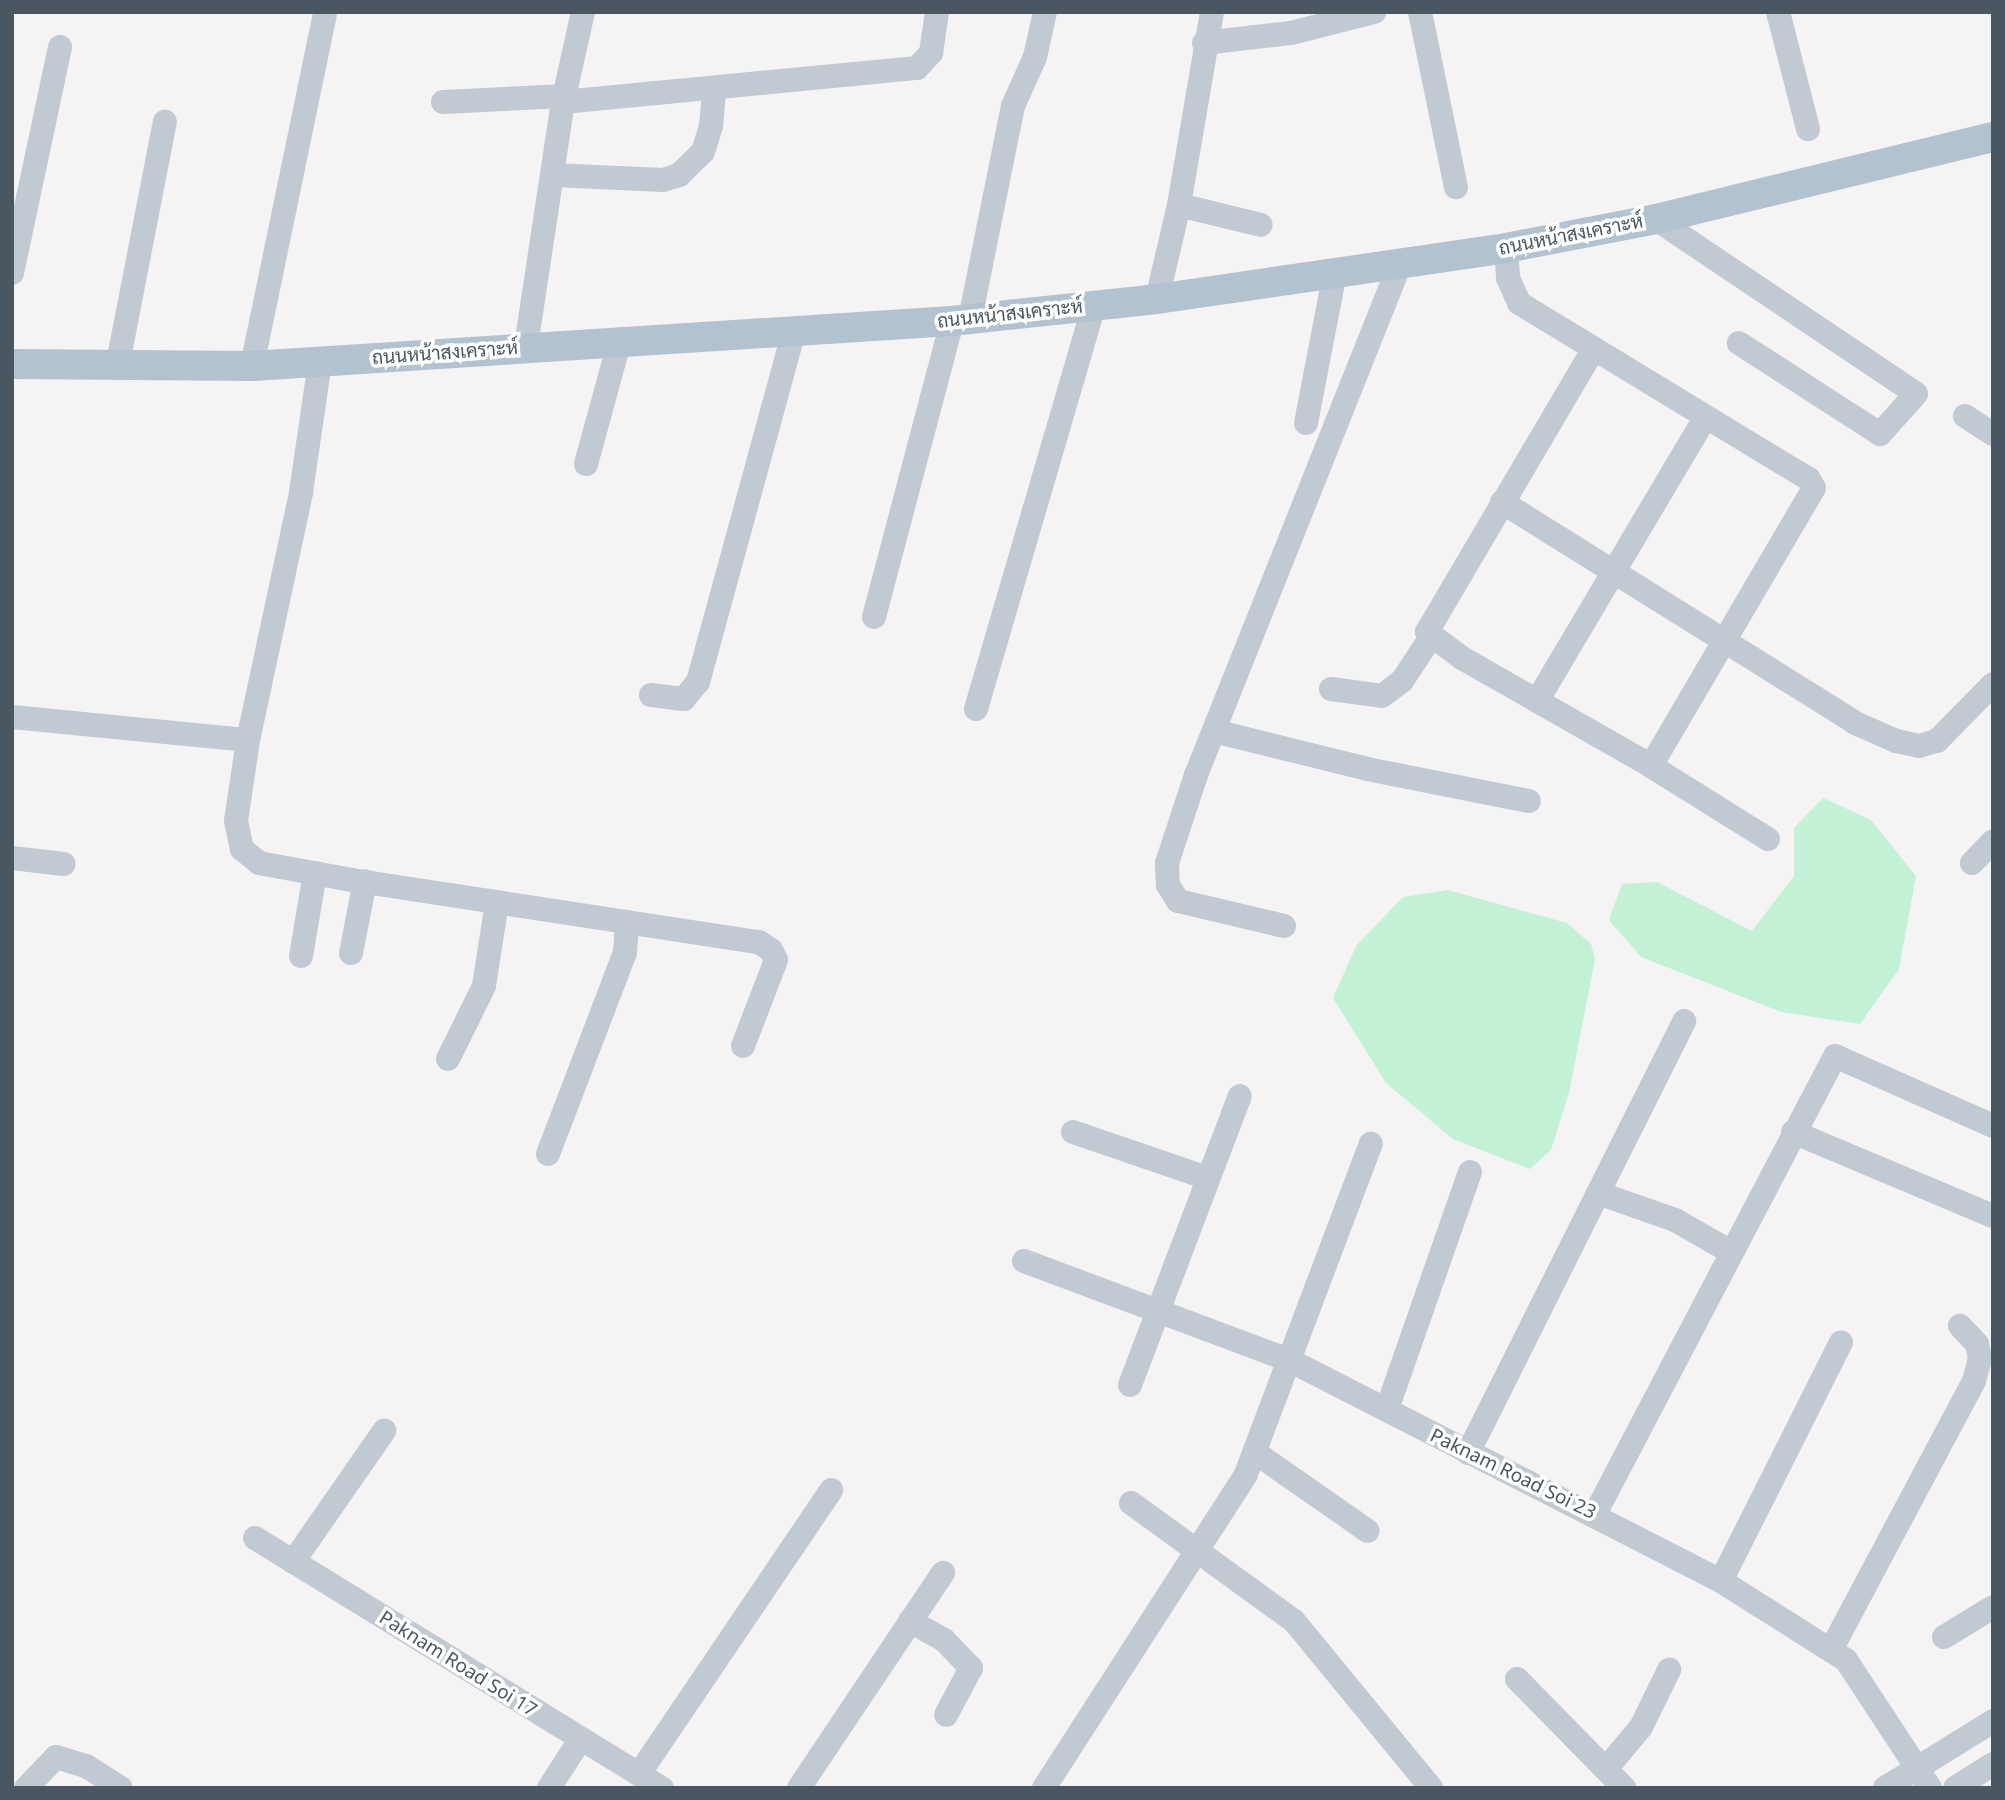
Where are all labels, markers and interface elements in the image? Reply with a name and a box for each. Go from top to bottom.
street label: ถนนหน้าสงเคราะห์ [1497,210,1645,260]
street label: ถนนหน้าสงเคราะห์ [936,295,1084,333]
street label: ถนนหน้าสงเคราะห์ [371,337,519,369]
street label: Paknam Road Soi 23 [1426,1424,1600,1524]
street label: Paknam Road Soi 17 [375,1606,541,1722]

